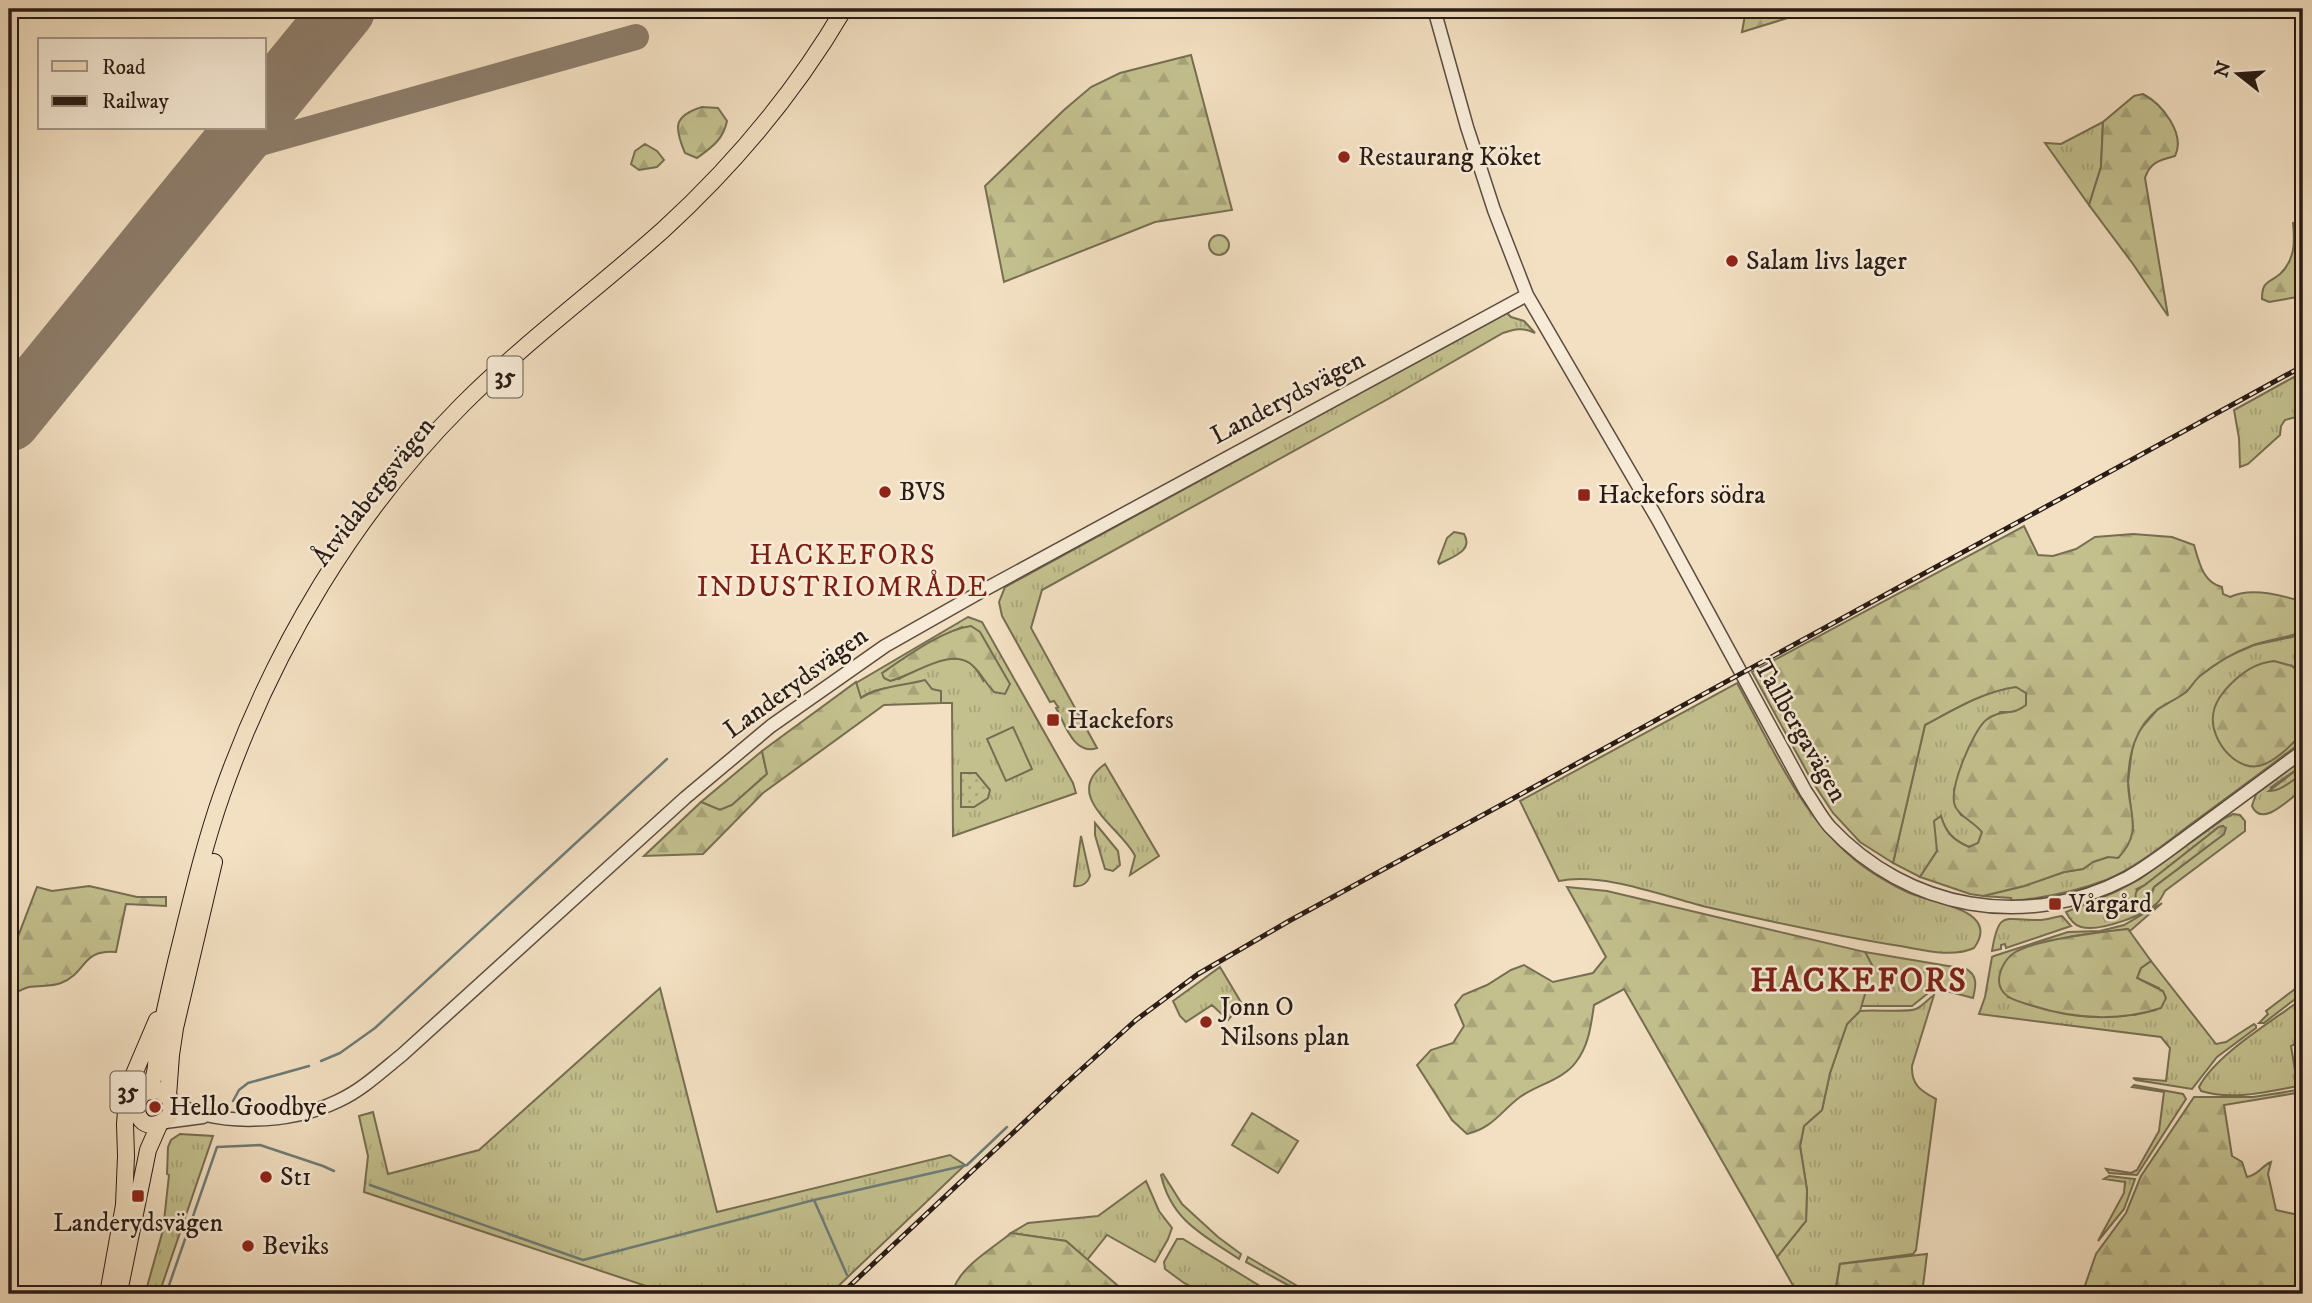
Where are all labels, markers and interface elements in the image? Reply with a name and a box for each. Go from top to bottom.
legend [38,38,266,130]
north arrow [2204,38,2274,108]
text: Road [102,55,146,81]
text: N [2210,58,2237,80]
text: Railway [102,89,170,115]
place label: Restaurang Köket [1358,141,1541,174]
marker: Restaurang Köket [1336,149,1352,165]
place label: Salam livs lager [1746,245,1907,278]
marker: Salam livs lager [1724,253,1740,269]
street label: Landerydsvägen [1205,343,1371,452]
road number: 35 [488,356,522,398]
street label: Åtvidabergsvägen [305,410,443,573]
place label: BVS [899,476,946,509]
place label: Hackefors södra [1598,479,1765,512]
marker: BVS [877,484,893,500]
marker: Hackefors södra [1576,487,1592,503]
district label: HACKEFORS INDUSTRIOMRÅDE [697,538,989,605]
street label: Landerydsvägen [718,619,875,746]
street label: Tallbergavägen [1746,654,1854,809]
place label: Hackefors [1067,704,1174,737]
marker: Hackefors [1045,712,1061,728]
place label: Vårgård [2068,888,2152,921]
marker: Vårgård [2047,896,2063,912]
district label: HACKEFORS [1750,961,1968,1002]
place label: Jonn O Nilsons plan [1218,991,1350,1054]
marker: Jonn O Nilsons plan [1198,1014,1214,1030]
road number: 35 [110,1072,146,1112]
place label: Hello Goodbye [169,1091,327,1124]
marker: Hello Goodbye [147,1099,163,1115]
place label: St1 [280,1161,312,1194]
marker: St1 [258,1169,274,1185]
marker: Landerydsvägen [130,1188,146,1204]
place label: Landerydsvägen [53,1207,223,1240]
place label: Beviks [262,1230,329,1263]
marker: Beviks [240,1238,256,1254]

